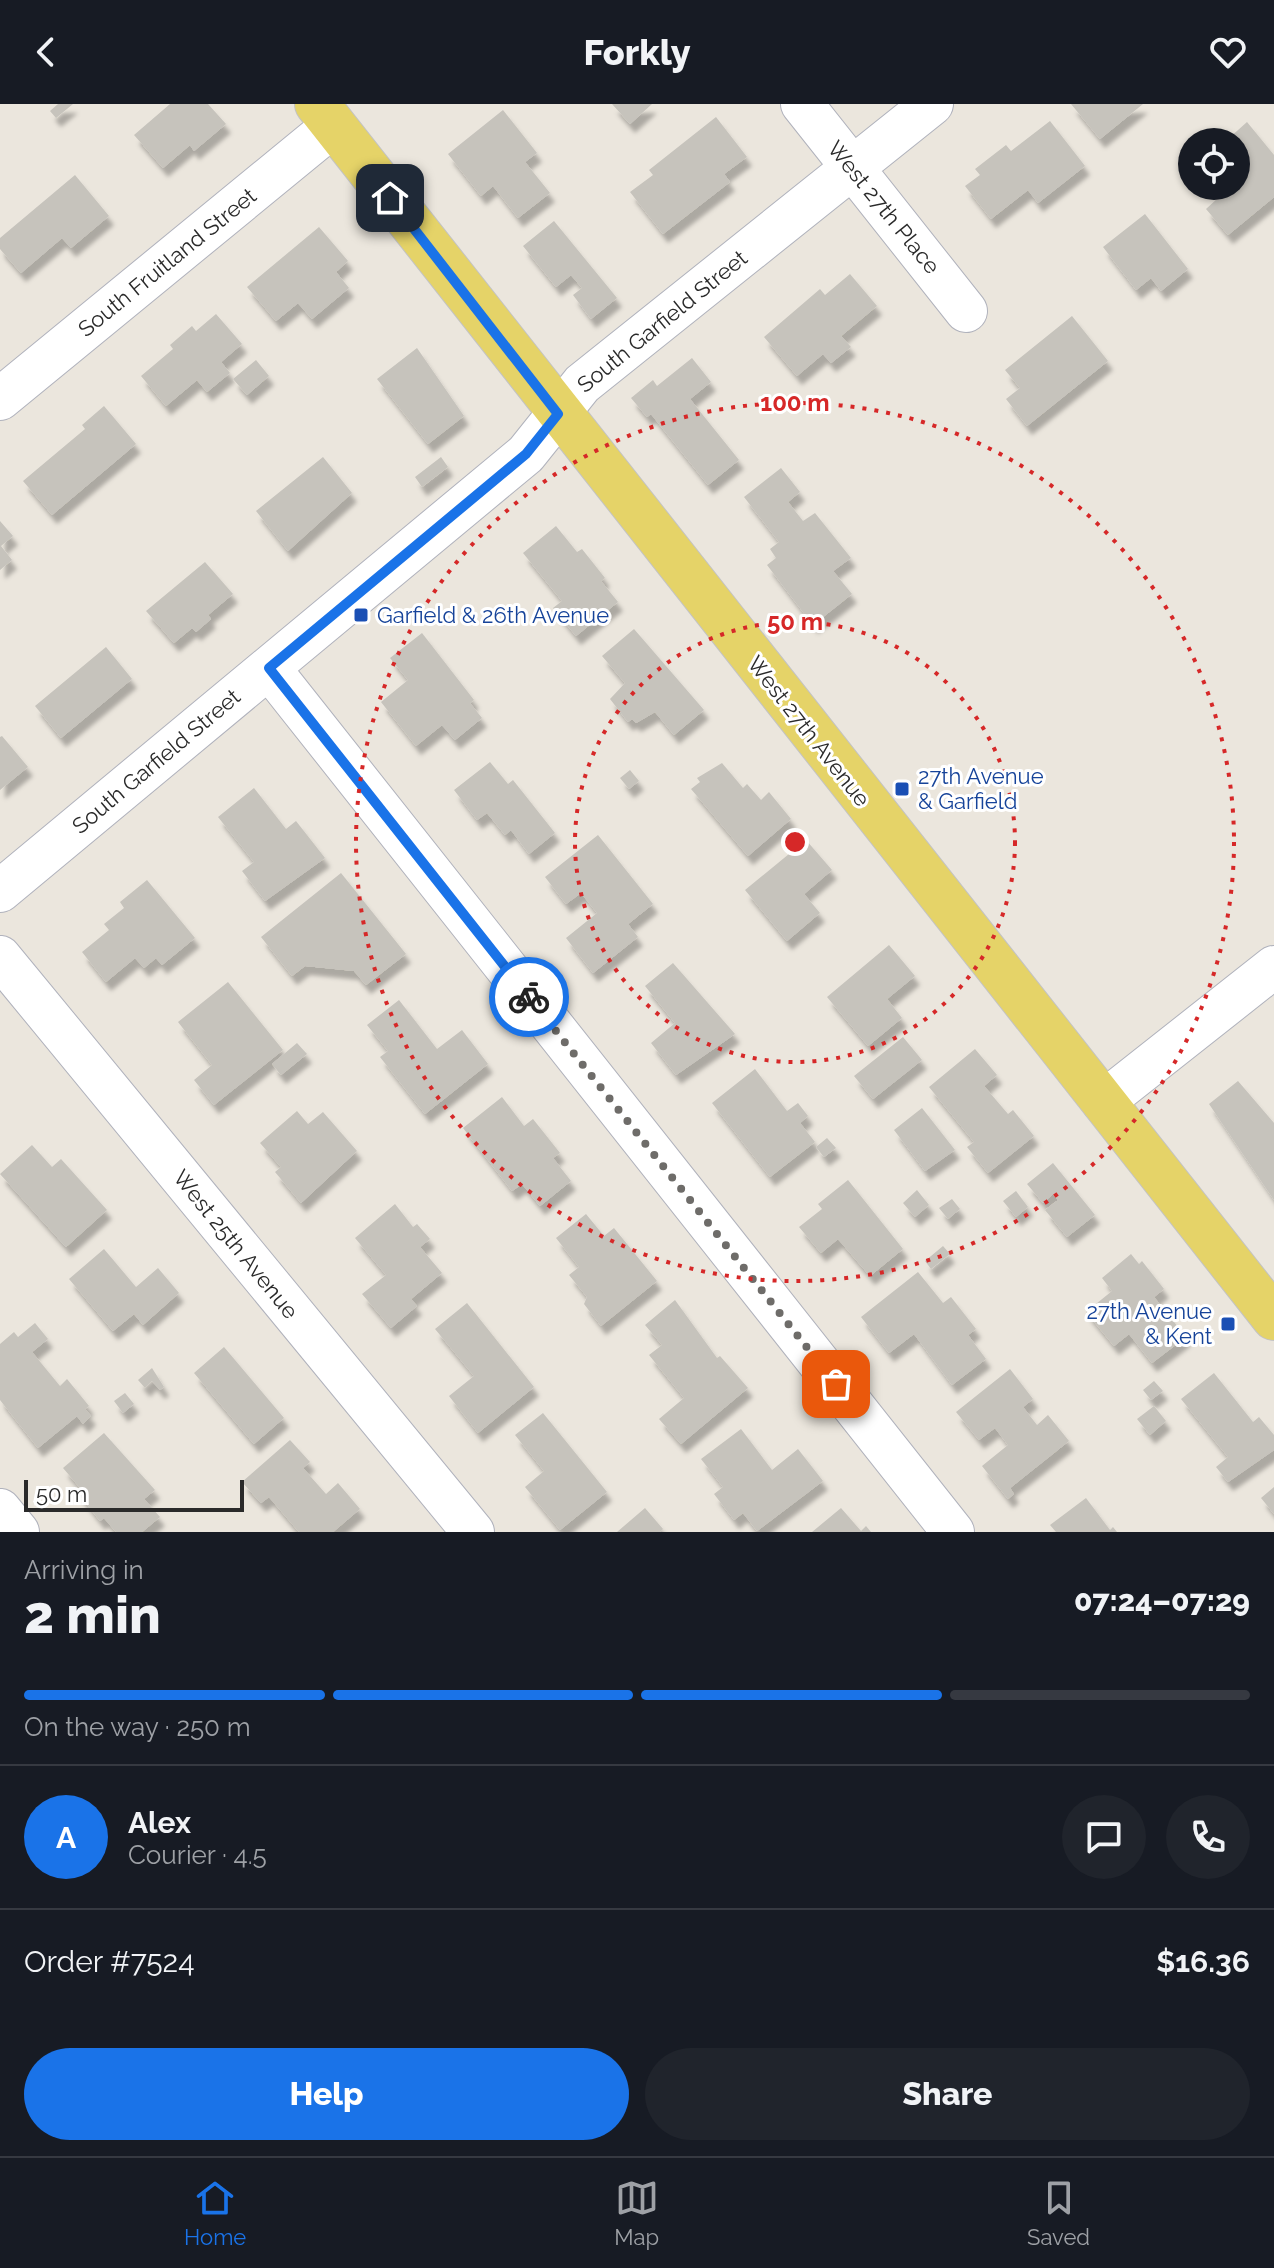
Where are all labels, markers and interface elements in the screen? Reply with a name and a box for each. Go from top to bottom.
icon: back [24,30,68,74]
icon: heart [1206,30,1250,74]
text: Forkly [583,31,691,73]
map controls [1178,128,1250,200]
button: locate [1178,128,1250,200]
street label: West 27th Place [822,135,946,279]
pin [356,164,424,232]
icon: home [368,176,412,220]
street label: South Fruitland Street [73,182,262,342]
street label: South Garfield Street [572,244,753,398]
text: 100 m [760,388,830,417]
place label: Garfield & 26th Avenue [377,602,609,628]
marker: Garfield & 26th Avenue [352,606,370,624]
text: 50 m [767,607,823,636]
street label: West 27th Avenue [742,651,876,811]
street label: South Garfield Street [67,683,246,839]
place label: 27th Avenue & Garfield [918,763,1044,814]
marker: 27th Avenue & Garfield [893,780,911,798]
centre of rings [781,828,809,856]
courier [489,957,569,1037]
icon: bike [507,975,551,1019]
street label: West 25th Avenue [168,1164,304,1324]
place label: 27th Avenue & Kent [1086,1298,1213,1349]
marker: 27th Avenue & Kent [1219,1315,1237,1333]
pin [802,1350,870,1418]
icon: bag [814,1362,858,1406]
scale bar [24,1476,244,1512]
text: 50 m [36,1481,87,1507]
text: Arriving in [24,1555,144,1585]
text: 07:24–07:29 [1074,1583,1250,1618]
text: 2 min [24,1584,161,1645]
text: On the way · 250 m [24,1712,251,1742]
button: chat [1062,1795,1146,1879]
button: phone [1166,1795,1250,1879]
text: Alex [128,1805,191,1840]
text: A [56,1820,76,1855]
text: Courier · 4.5 [128,1840,267,1870]
text: Order #7524 [24,1944,195,1979]
text: $16.36 [1156,1944,1250,1979]
button: Help [24,2048,629,2140]
button: Share [645,2048,1250,2140]
tab: Home [184,2176,246,2250]
tab: Map [614,2176,659,2250]
tab: Saved [1027,2176,1090,2250]

